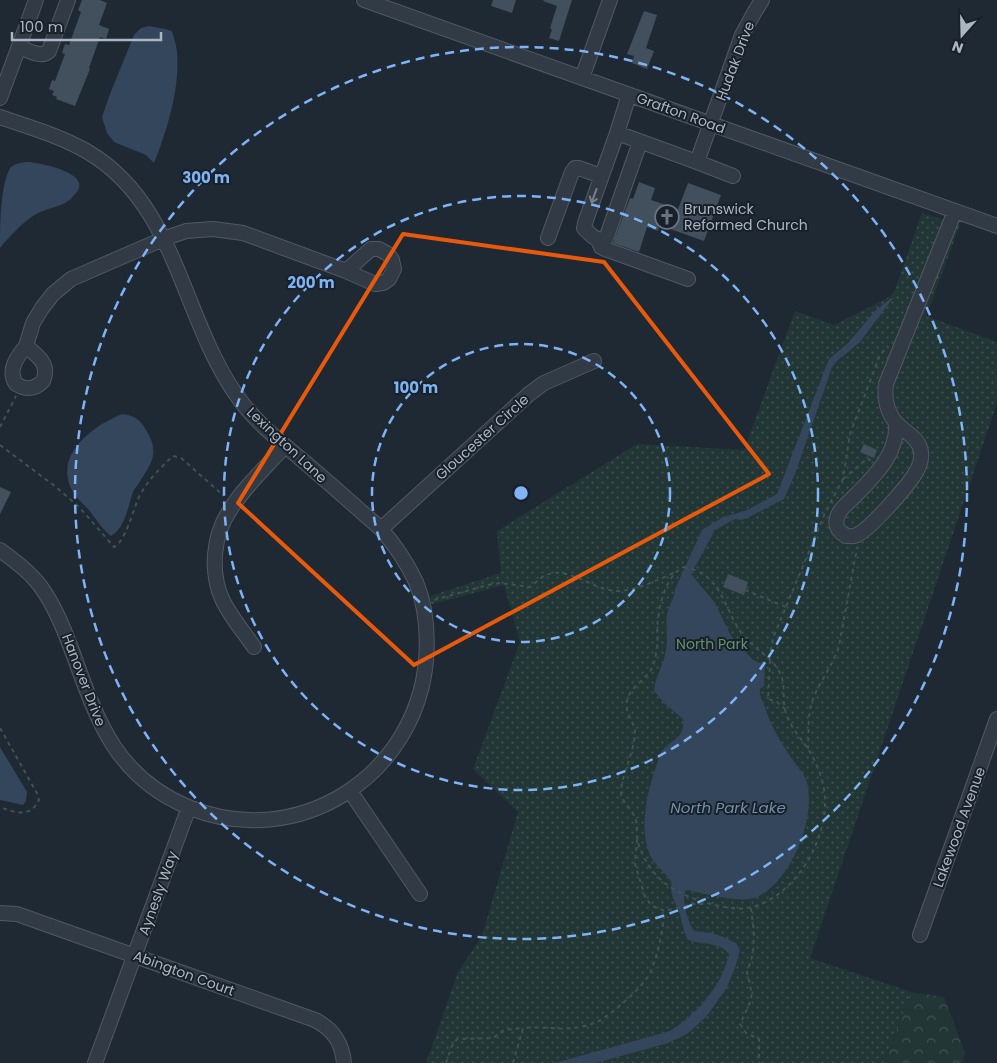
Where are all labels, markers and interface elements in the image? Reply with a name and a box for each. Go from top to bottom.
scale bar [12,10,161,42]
north arrow [937,10,987,60]
text: 100 m [20,16,63,37]
street label: Hudak Drive [711,18,759,104]
text: N [949,36,966,58]
street label: Grafton Road [634,88,728,138]
text: 300 m [182,167,230,188]
one-way arrow [589,188,598,203]
place label: Brunswick Reformed Church [684,199,808,235]
church icon: Brunswick Reformed Church [654,204,680,230]
text: 200 m [287,272,335,293]
text: 100 m [394,377,438,398]
street label: Gloucester Circle [431,389,533,484]
street label: Lexington Lane [242,402,332,488]
centre of rings [512,484,530,502]
street label: Hanover Drive [57,631,111,729]
park label: North Park [676,634,749,654]
street label: Lakewood Avenue [928,764,990,890]
water label: North Park Lake [670,797,786,818]
street label: Aynesly Way [133,848,183,938]
street label: Abington Court [131,945,237,1001]

